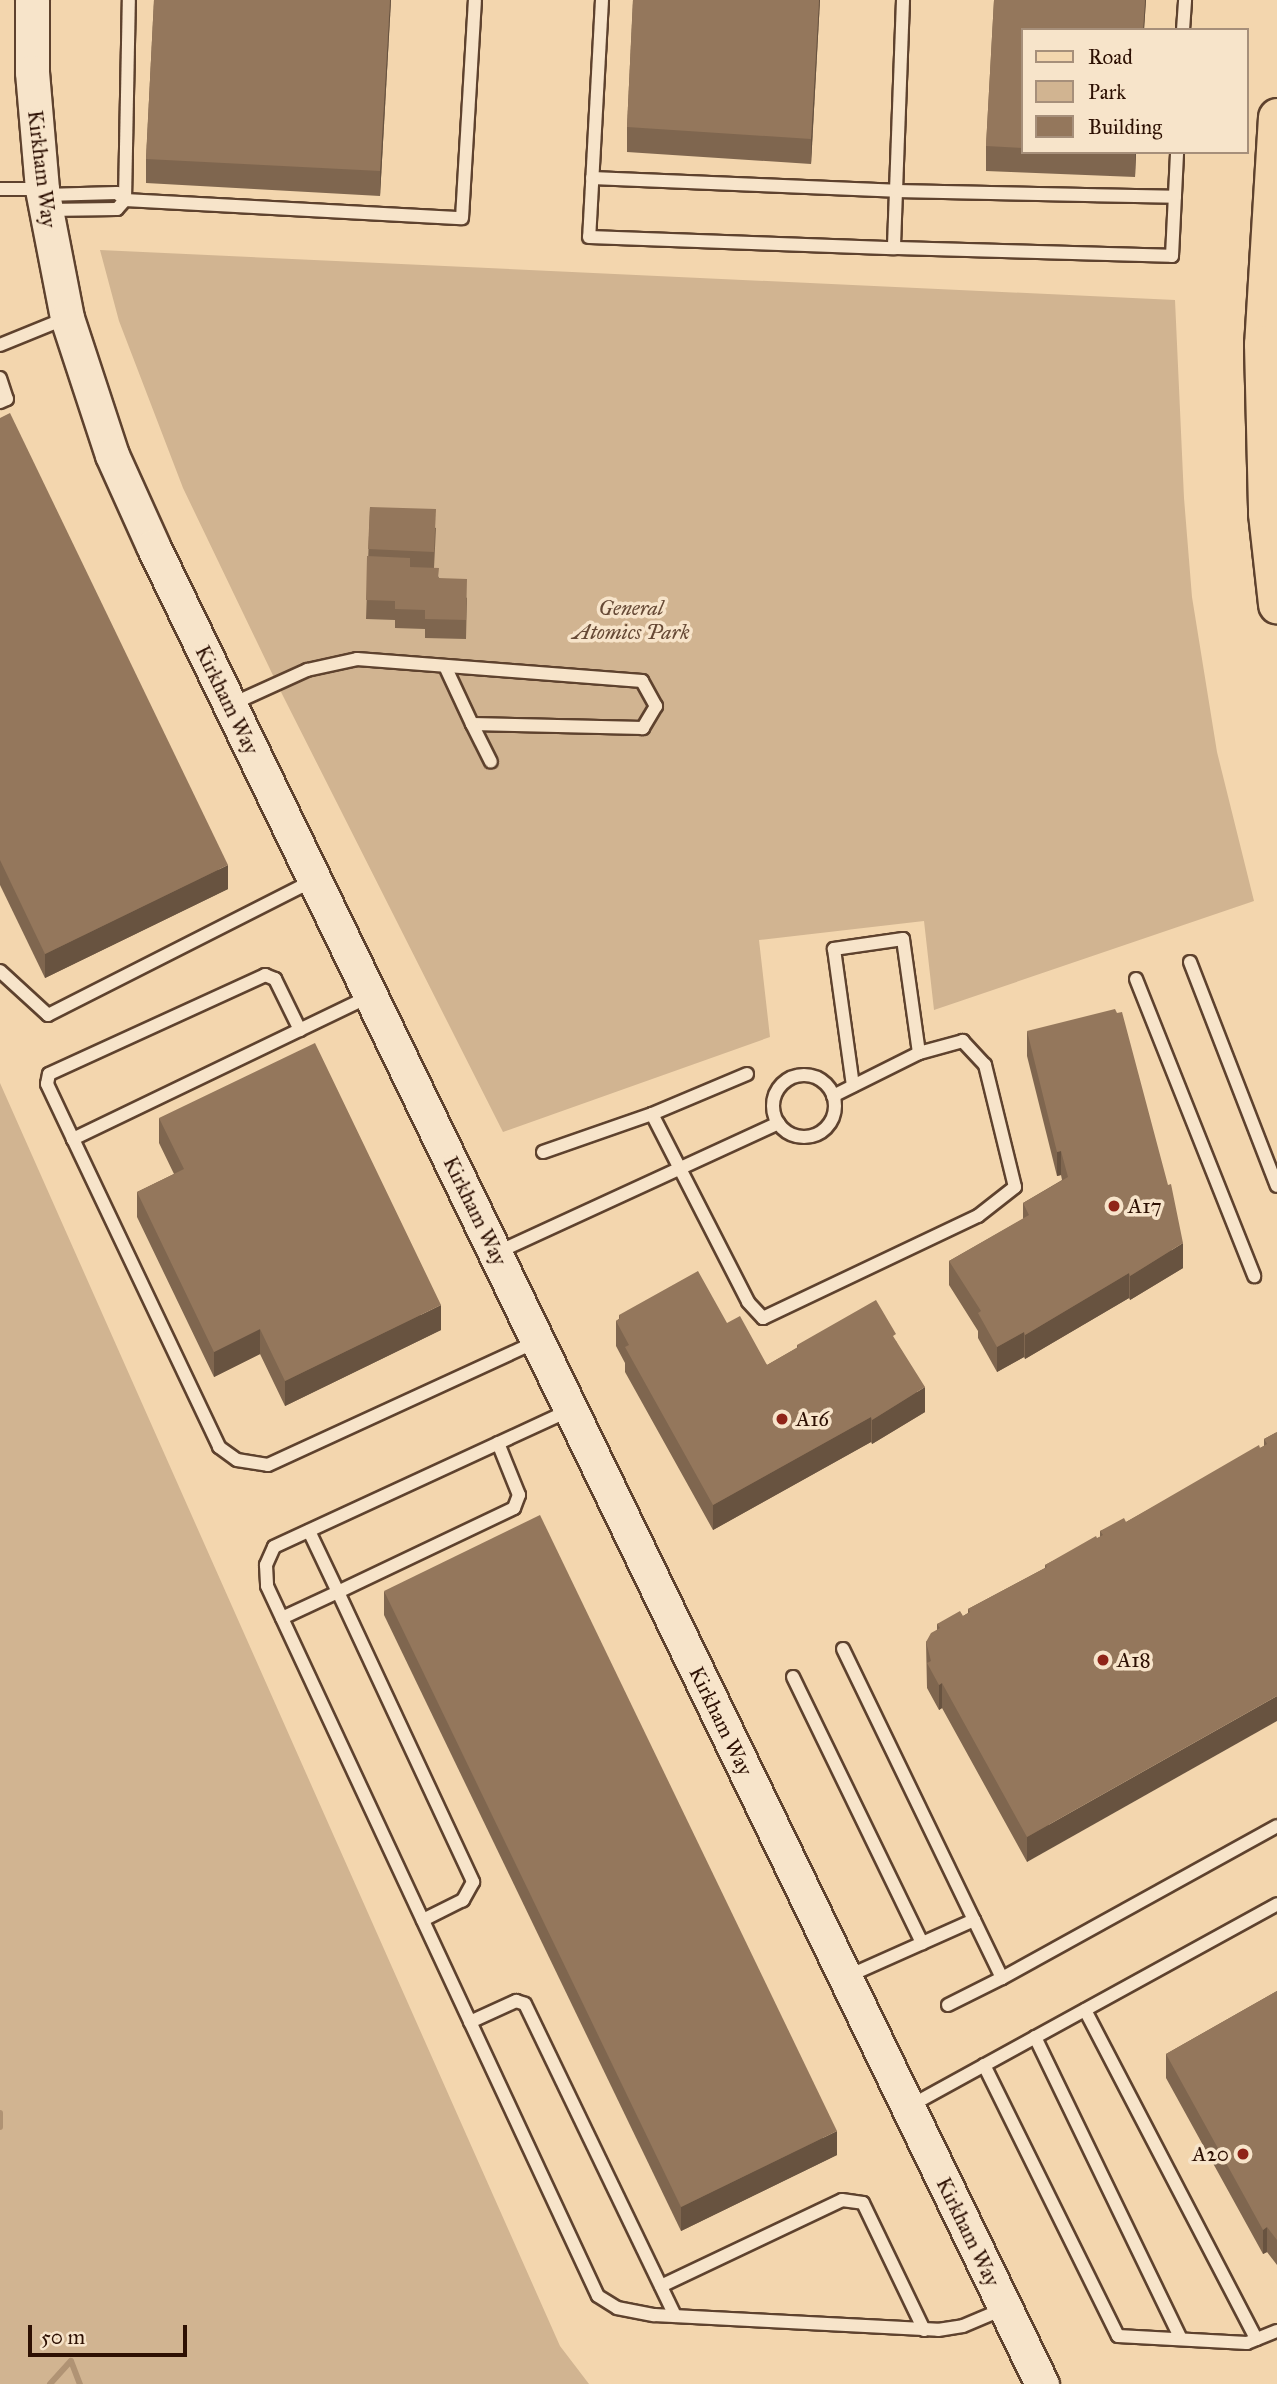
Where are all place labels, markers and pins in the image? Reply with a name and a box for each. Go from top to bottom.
place label: A17 [1128,1193,1162,1219]
marker: A17 [1106,1198,1122,1214]
place label: A16 [796,1406,829,1432]
marker: A16 [774,1411,790,1427]
place label: A18 [1117,1647,1151,1673]
marker: A18 [1095,1652,1111,1668]
place label: A20 [1192,2141,1229,2167]
marker: A20 [1235,2146,1251,2162]

